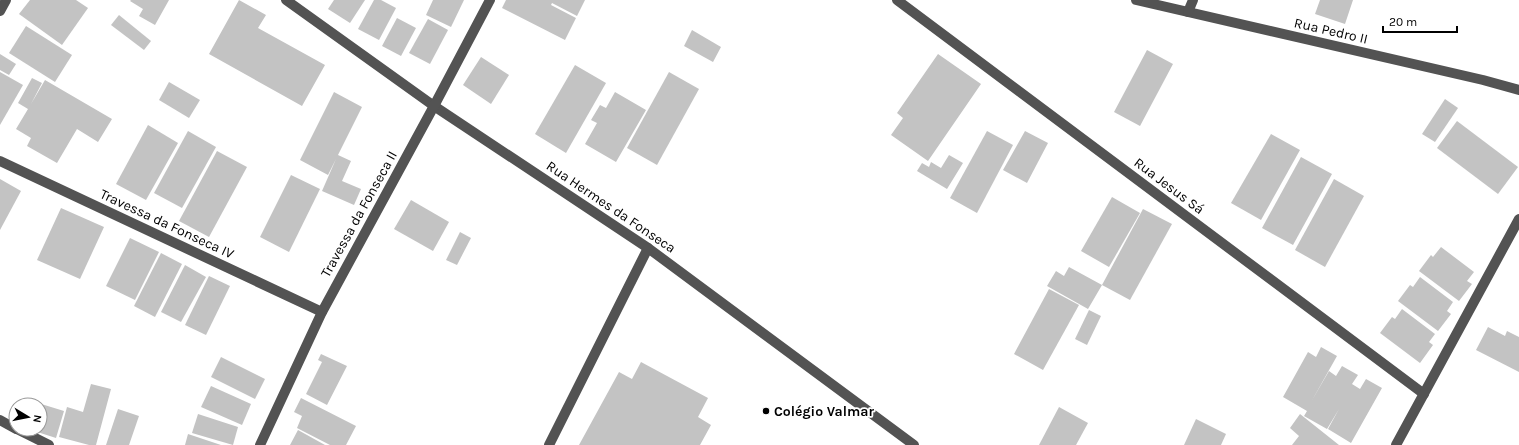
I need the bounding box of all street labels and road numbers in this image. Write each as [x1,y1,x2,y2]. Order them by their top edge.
street label: Rua Pedro II [1292,14,1370,48]
street label: Travessa da Fonseca II [317,148,401,280]
street label: Rua Jesus Sá [1130,154,1208,218]
street label: Rua Hermes da Fonseca [543,157,679,257]
street label: Travessa da Fonseca IV [97,186,237,263]

